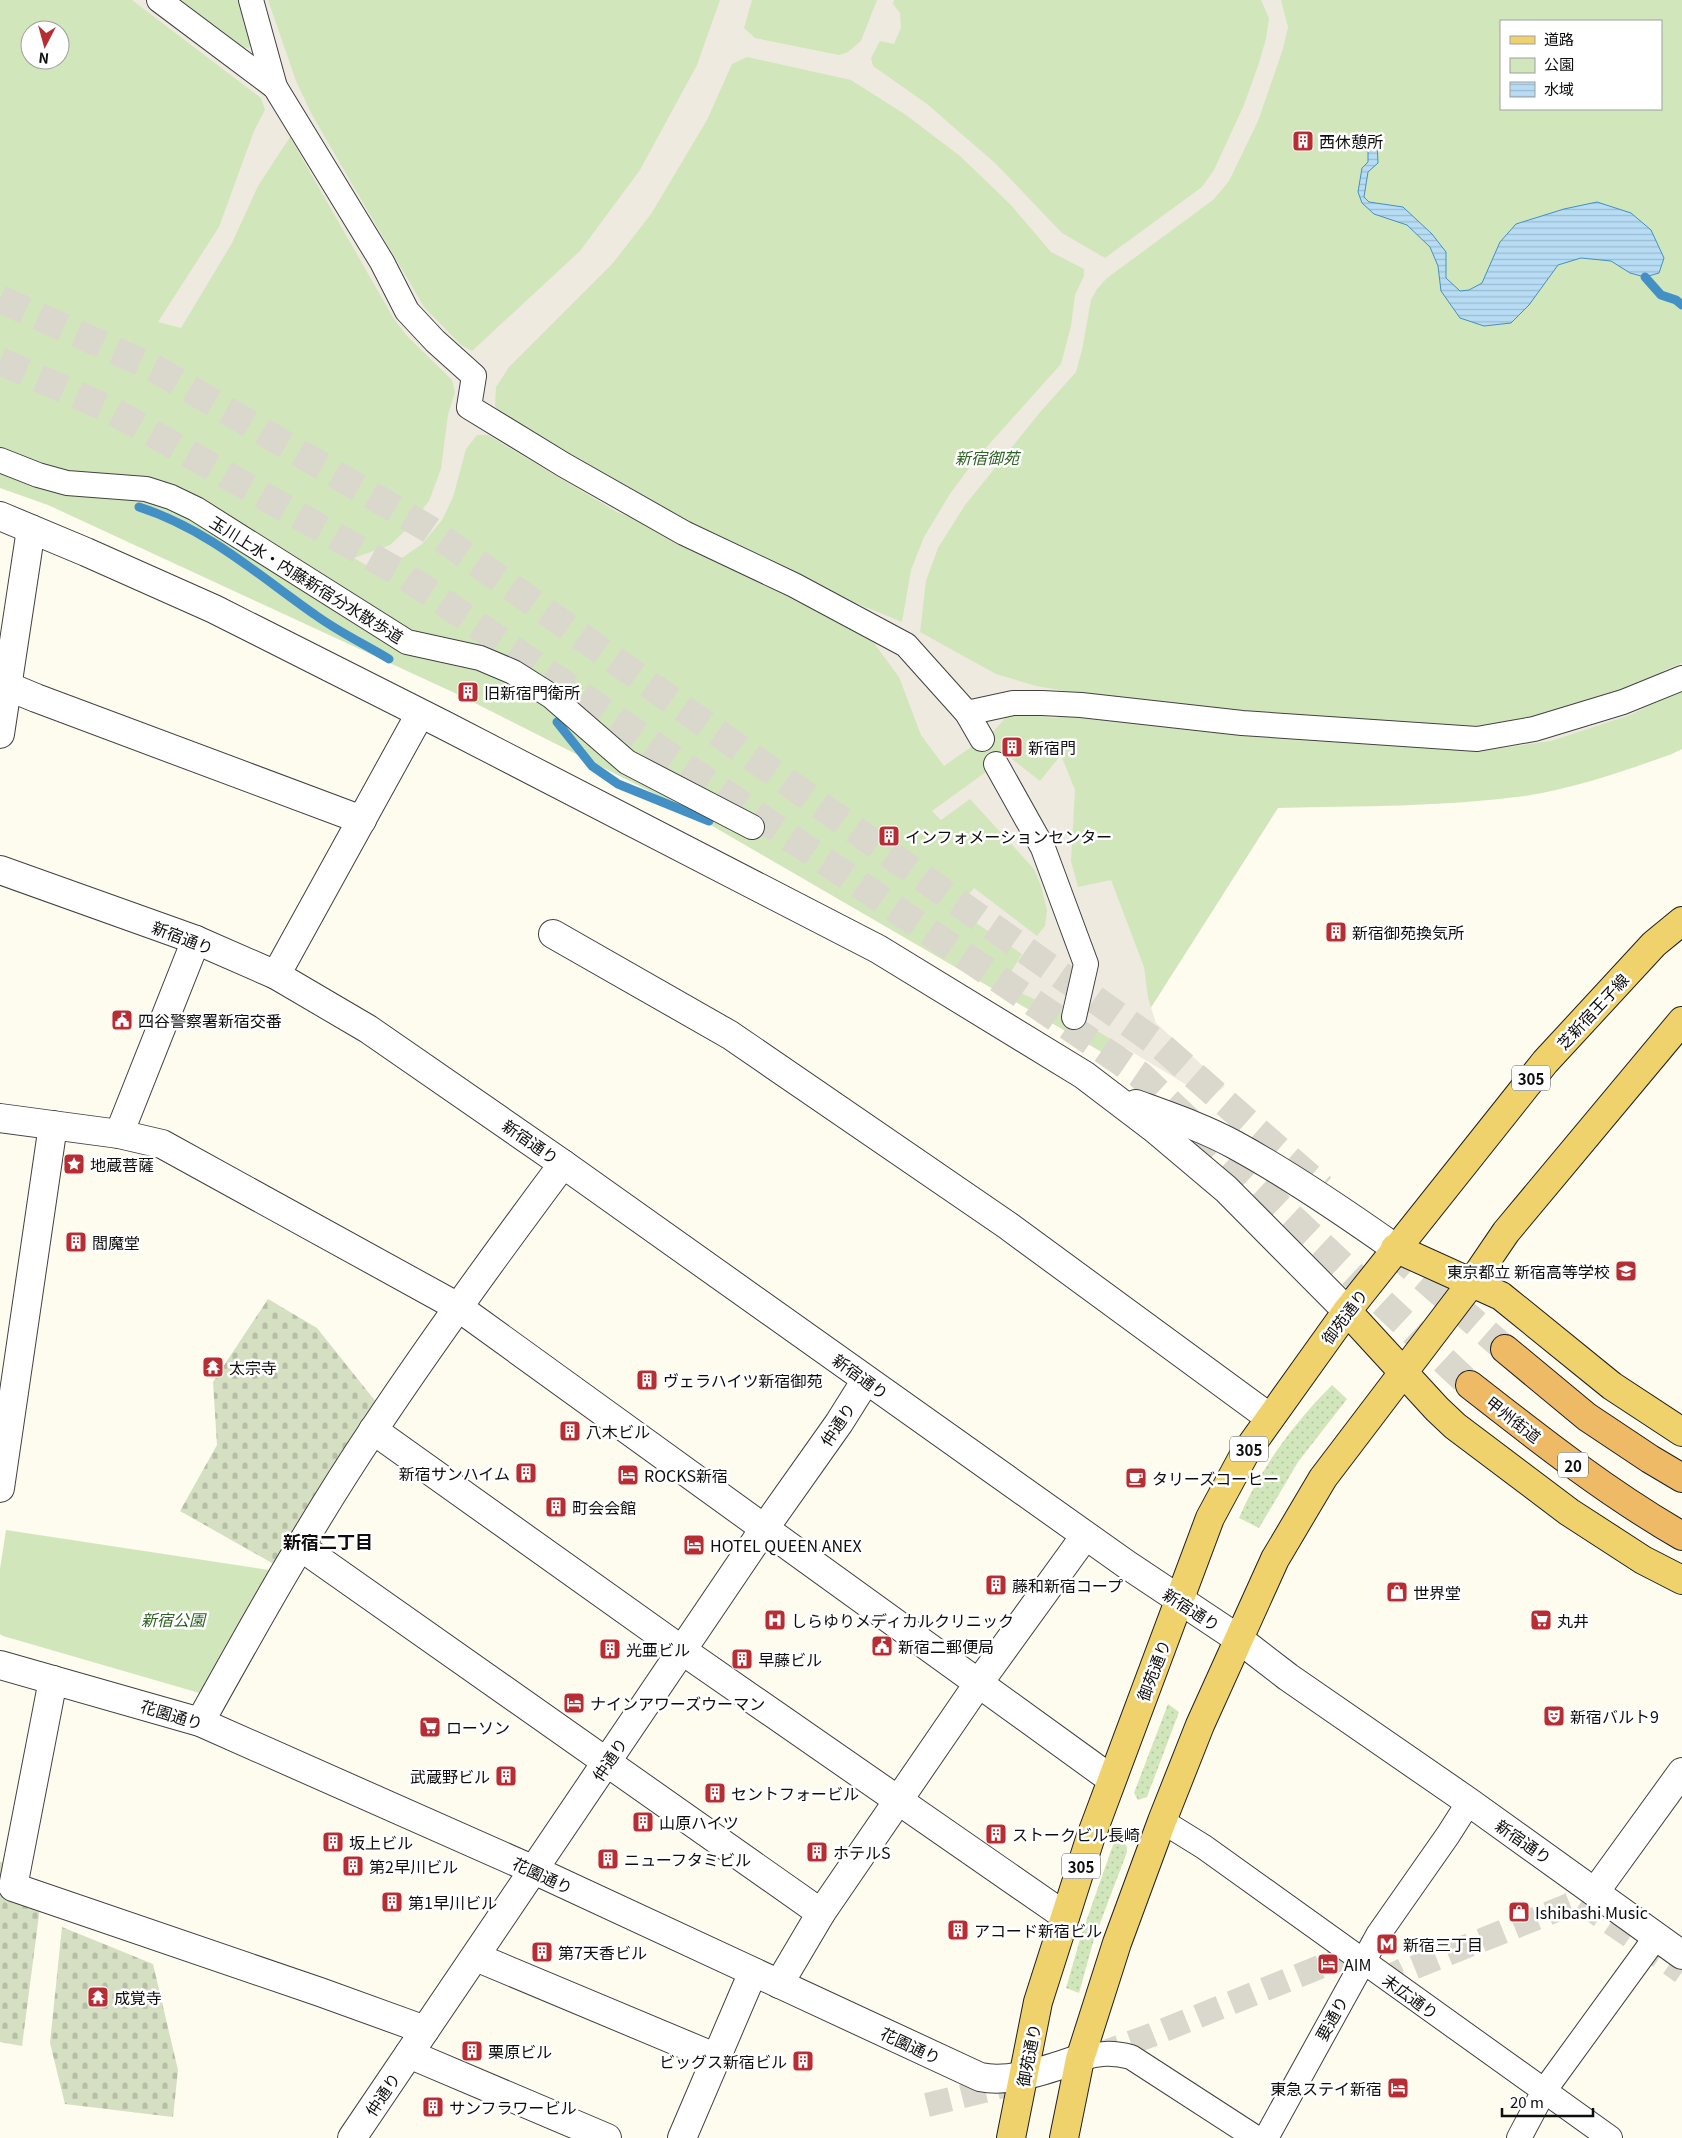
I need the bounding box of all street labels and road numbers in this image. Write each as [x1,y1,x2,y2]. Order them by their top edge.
street label: 玉川上水・内藤新宿分水散歩道 [206,509,408,649]
street label: 新宿通り [149,914,217,960]
street label: 芝新宿王子線 [1550,968,1634,1054]
road number: 305 [1512,1066,1550,1090]
street label: 新宿通り [498,1113,564,1169]
street label: 御苑通り [1315,1283,1373,1349]
street label: 新宿通り [828,1347,894,1405]
street label: 甲州街道 [1481,1390,1547,1448]
street label: 仲通り [814,1397,860,1451]
road number: 305 [1230,1436,1268,1462]
road number: 20 [1558,1452,1588,1478]
street label: 新宿通り [1159,1582,1225,1636]
street label: 御苑通り [1130,1636,1176,1704]
street label: 花園通り [138,1693,206,1735]
street label: 仲通り [586,1732,632,1786]
street label: 新宿通り [1491,1813,1557,1869]
street label: 花園通り [509,1851,577,1899]
road number: 305 [1062,1854,1100,1878]
street label: 末広通り [1378,1967,1444,2025]
street label: 要通り [1309,1991,1353,2045]
street label: 花園通り [877,2021,945,2069]
street label: 御苑通り [1010,2021,1046,2089]
street label: 仲通り [359,2067,405,2121]

